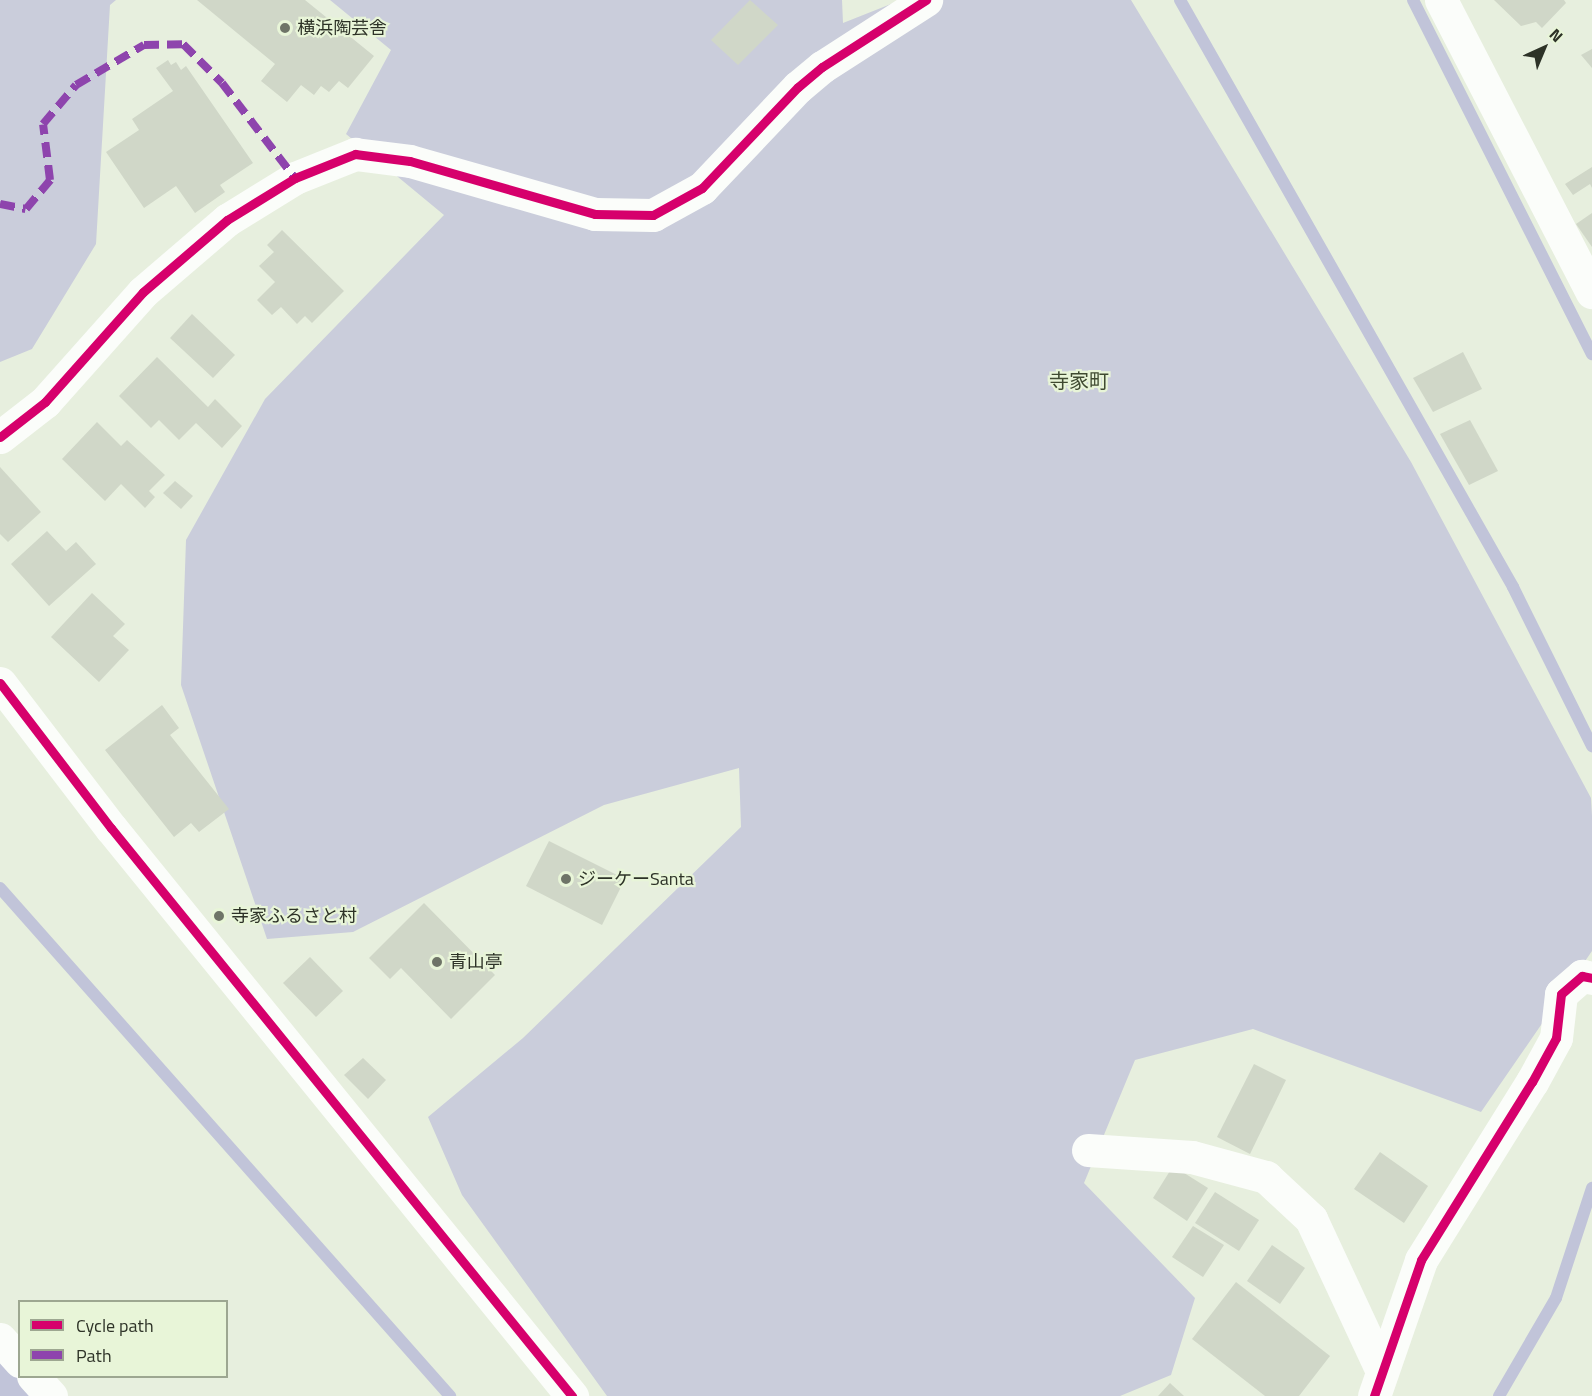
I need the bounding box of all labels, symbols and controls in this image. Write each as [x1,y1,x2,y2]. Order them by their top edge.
place label: 横浜陶芸舎 [297,17,387,39]
north arrow [1514,18,1574,78]
marker: 横浜陶芸舎 [278,21,292,35]
text: N [1544,23,1569,48]
district label: 寺家町 [1049,368,1109,392]
place label: ジーケーSanta [578,868,694,890]
marker: ジーケーSanta [559,872,573,886]
place label: 寺家ふるさと村 [231,905,357,927]
marker: 寺家ふるさと村 [212,909,226,923]
place label: 青山亭 [449,951,503,973]
marker: 青山亭 [430,955,444,969]
legend [18,1300,228,1378]
text: Cycle path [76,1312,154,1339]
text: Path [76,1342,112,1369]

